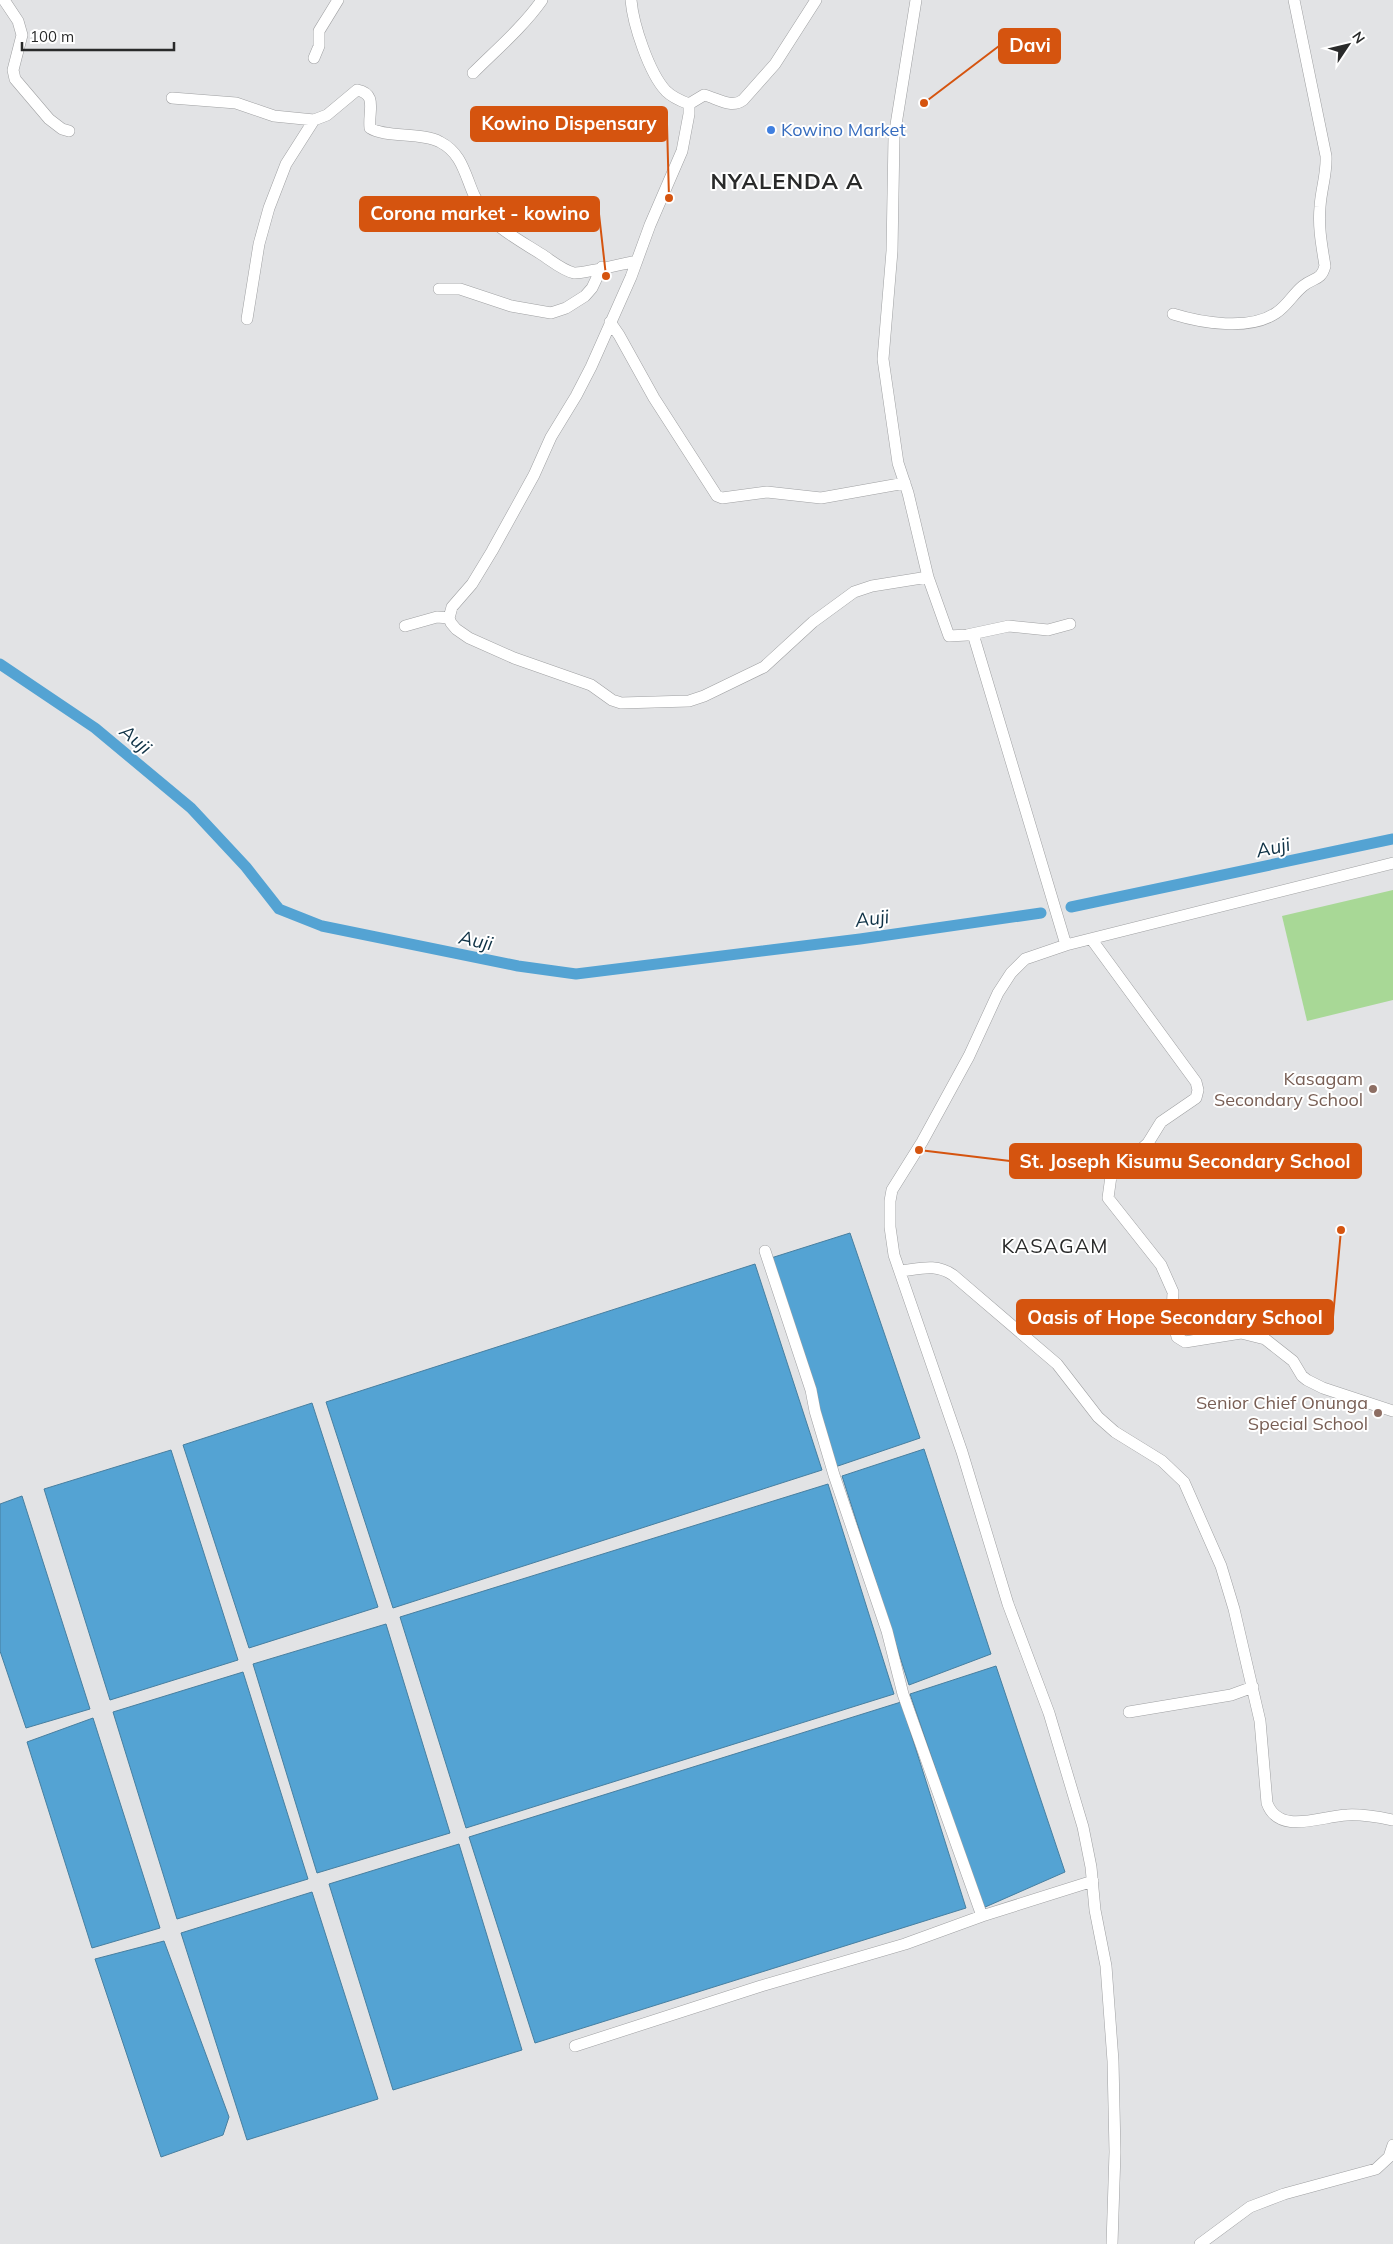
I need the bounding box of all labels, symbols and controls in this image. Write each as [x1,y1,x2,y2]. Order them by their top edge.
scale bar [22,20,175,52]
north arrow [1323,20,1373,70]
text: 100 m [30,27,74,46]
text: N [1348,28,1369,47]
callout: Davi [999,29,1060,63]
text: Davi [1009,33,1051,57]
callout: Kowino Dispensary [471,107,667,141]
text: Kowino Dispensary [481,111,657,135]
place label: Kowino Market [781,118,906,141]
marker: Kowino Market [765,124,777,136]
district label: NYALENDA A [710,167,864,195]
callout: Corona market - kowino [360,197,599,231]
text: Corona market - kowino [370,201,590,225]
water label: Auji [115,718,157,759]
water label: Auji [1253,832,1293,862]
water label: Auji [853,904,891,932]
water label: Auji [456,925,496,955]
place label: Kasagam Secondary School [1214,1067,1363,1111]
marker: Kasagam Secondary School [1367,1083,1379,1095]
callout: St. Joseph Kisumu Secondary School [1010,1144,1361,1178]
text: St. Joseph Kisumu Secondary School [1020,1149,1350,1173]
district label: KASAGAM [1001,1233,1109,1258]
callout: Oasis of Hope Secondary School [1017,1300,1333,1334]
text: Oasis of Hope Secondary School [1027,1305,1323,1329]
place label: Senior Chief Onunga Special School [1196,1391,1368,1435]
marker: Senior Chief Onunga Special School [1372,1407,1384,1419]

